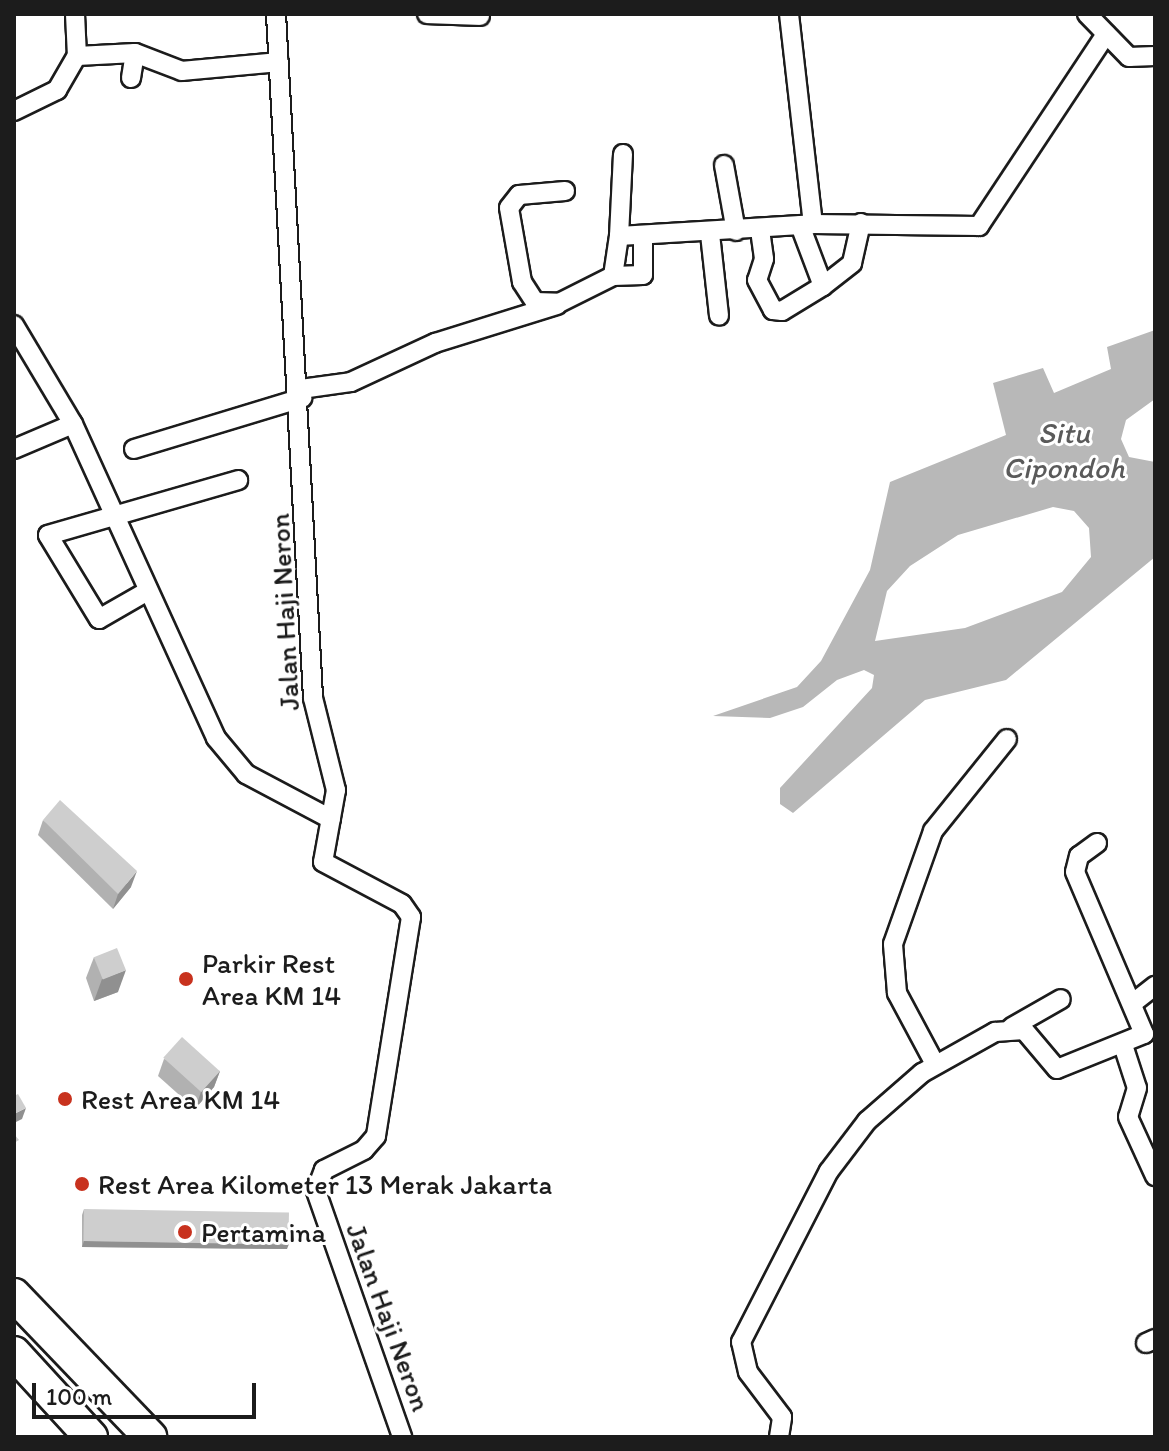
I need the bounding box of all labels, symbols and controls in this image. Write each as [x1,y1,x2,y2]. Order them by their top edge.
water label: Situ Cipondoh [1003,415,1125,486]
street label: Jalan Haji Neron [262,513,306,711]
place label: Parkir Rest Area KM 14 [202,946,341,1012]
marker: Parkir Rest Area KM 14 [177,970,195,988]
place label: Rest Area KM 14 [81,1082,279,1116]
marker: Rest Area KM 14 [56,1090,74,1108]
place label: Rest Area Kilometer 13 Merak Jakarta [98,1167,551,1201]
marker: Rest Area Kilometer 13 Merak Jakarta [73,1175,91,1193]
place label: Pertamina [201,1215,326,1249]
street label: Jalan Haji Neron [339,1218,439,1416]
marker: Pertamina [176,1223,194,1241]
scale bar [36,1367,260,1417]
text: 100 m [46,1382,112,1411]

